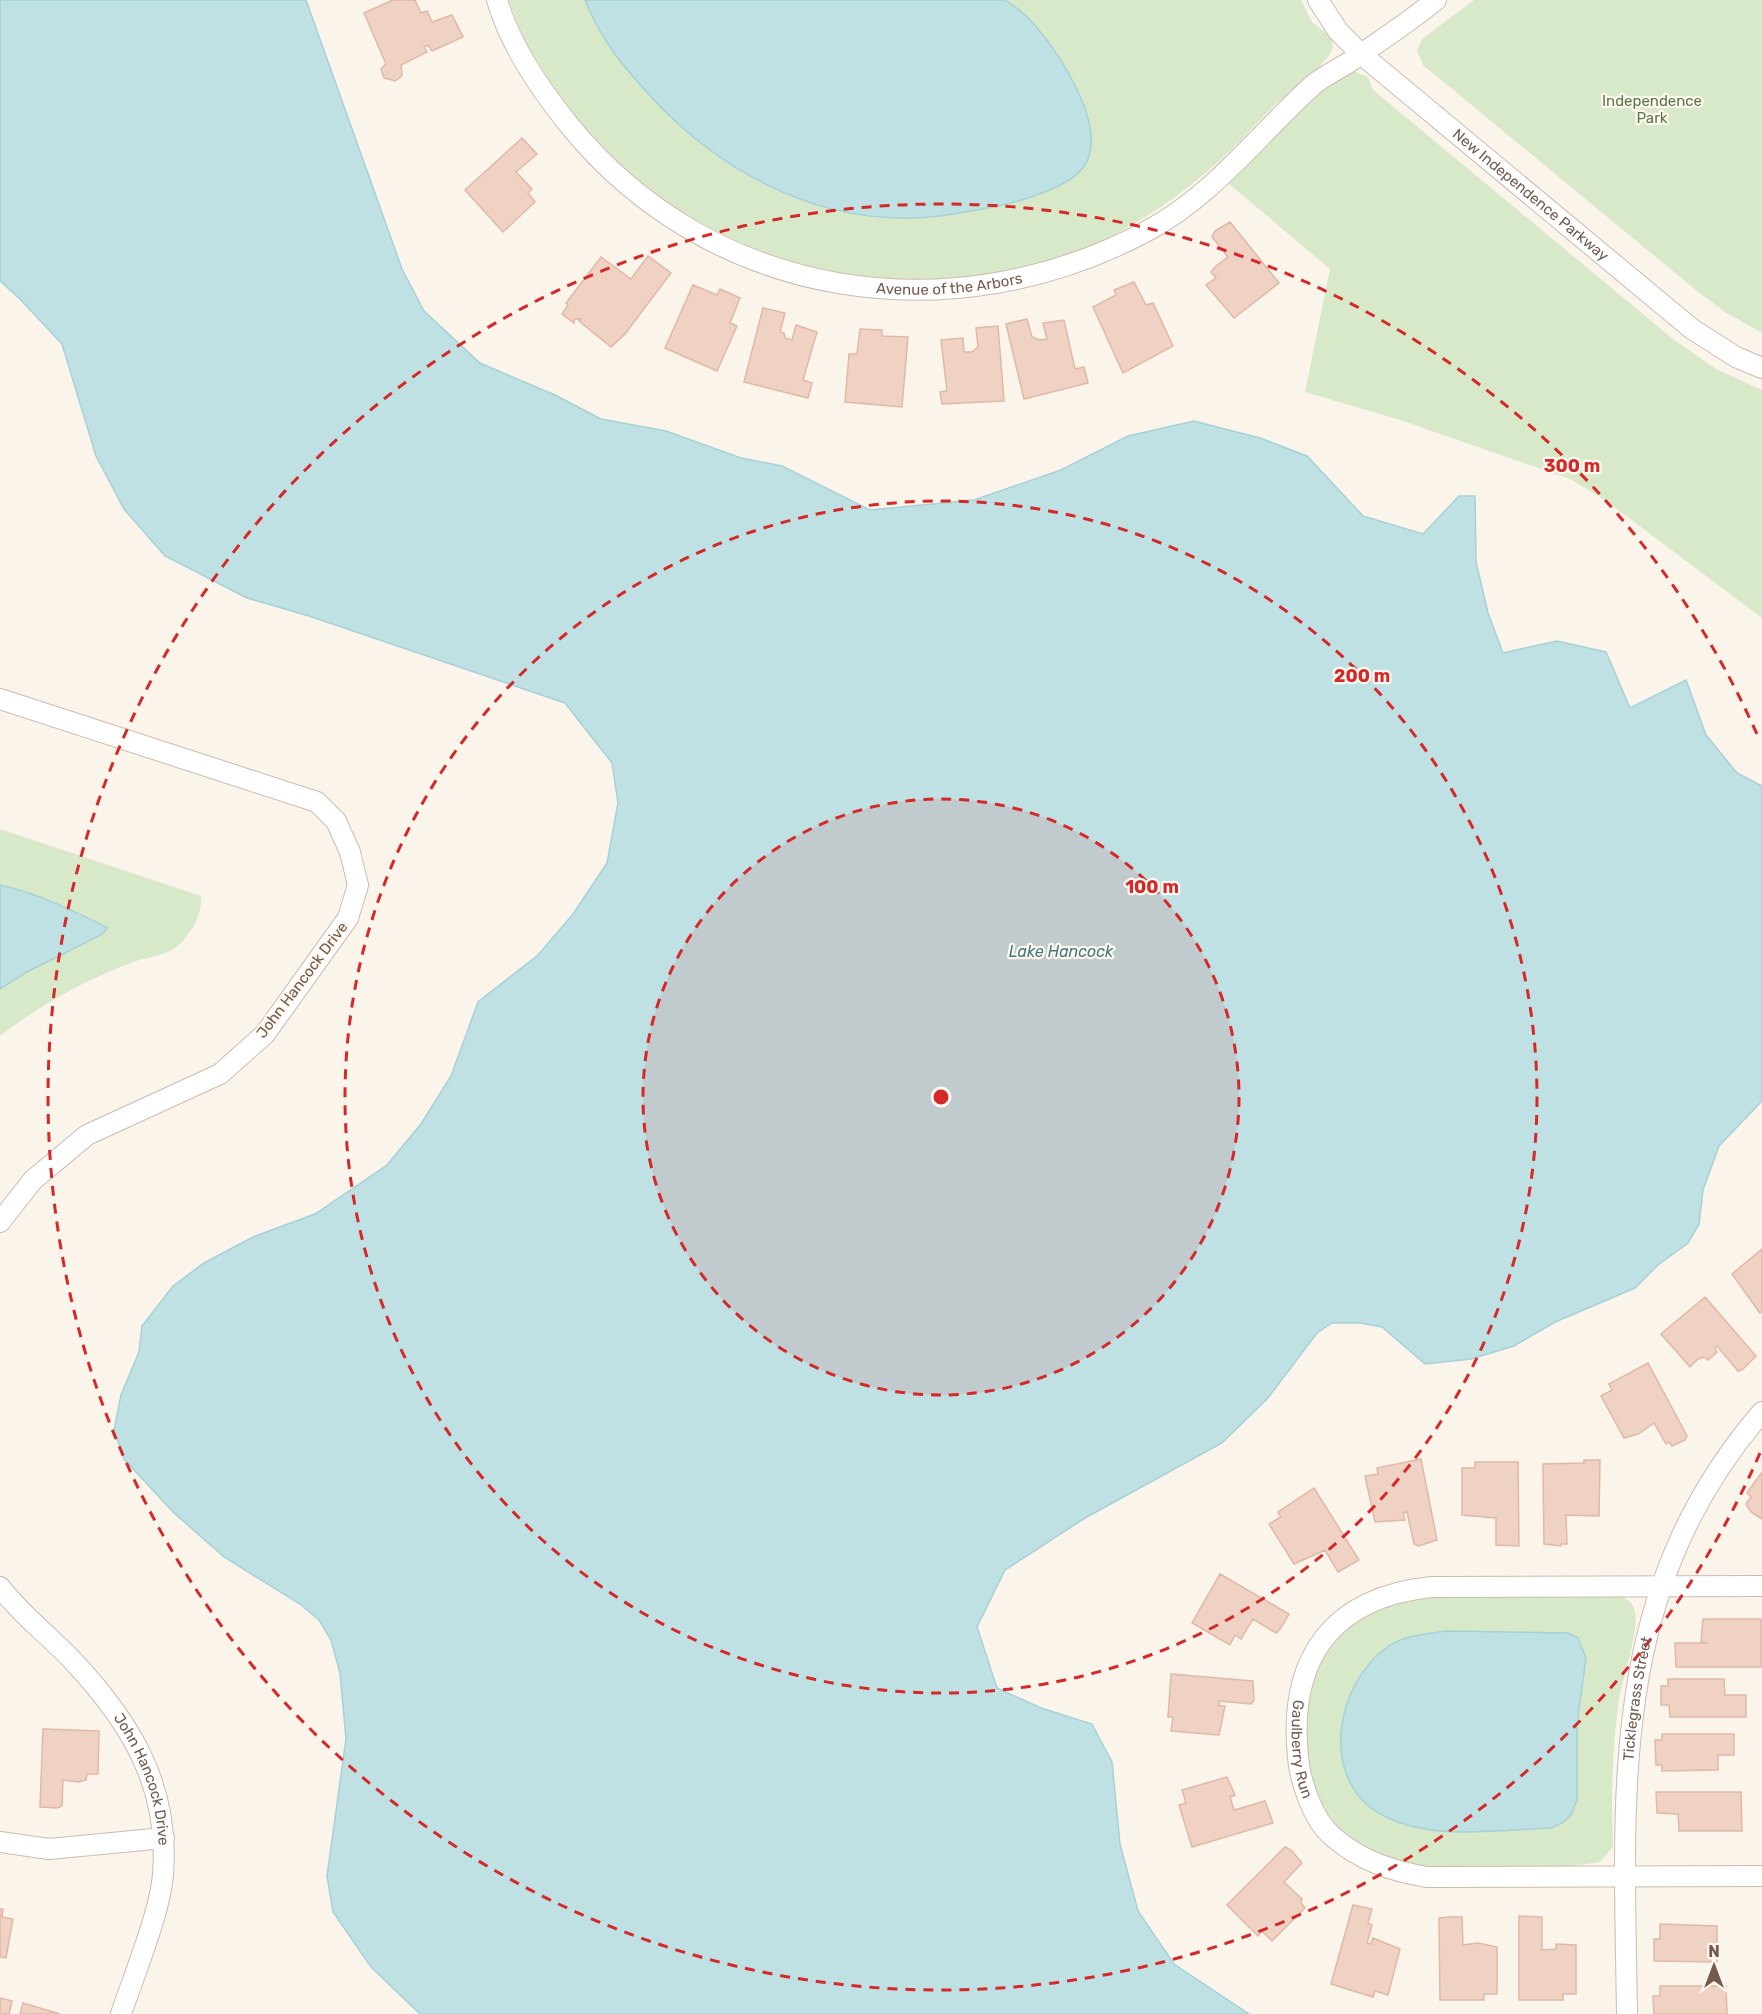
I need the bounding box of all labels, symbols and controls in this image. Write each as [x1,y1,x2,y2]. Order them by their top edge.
park label: Independence Park [1602,92,1702,127]
street label: New Independence Parkway [1449,125,1612,265]
street label: Avenue of the Arbors [875,269,1024,299]
text: 300 m [1544,455,1600,477]
text: 200 m [1334,665,1390,687]
text: 100 m [1125,876,1179,898]
street label: John Hancock Drive [252,918,352,1042]
water label: Lake Hancock [1009,942,1114,961]
centre of rings [931,1087,951,1107]
street label: Ticklegrass Street [1619,1635,1656,1762]
street label: Gaulberry Run [1288,1699,1316,1801]
street label: John Hancock Drive [110,1710,173,1846]
north arrow [1684,1936,1744,1996]
text: N [1708,1942,1720,1961]

